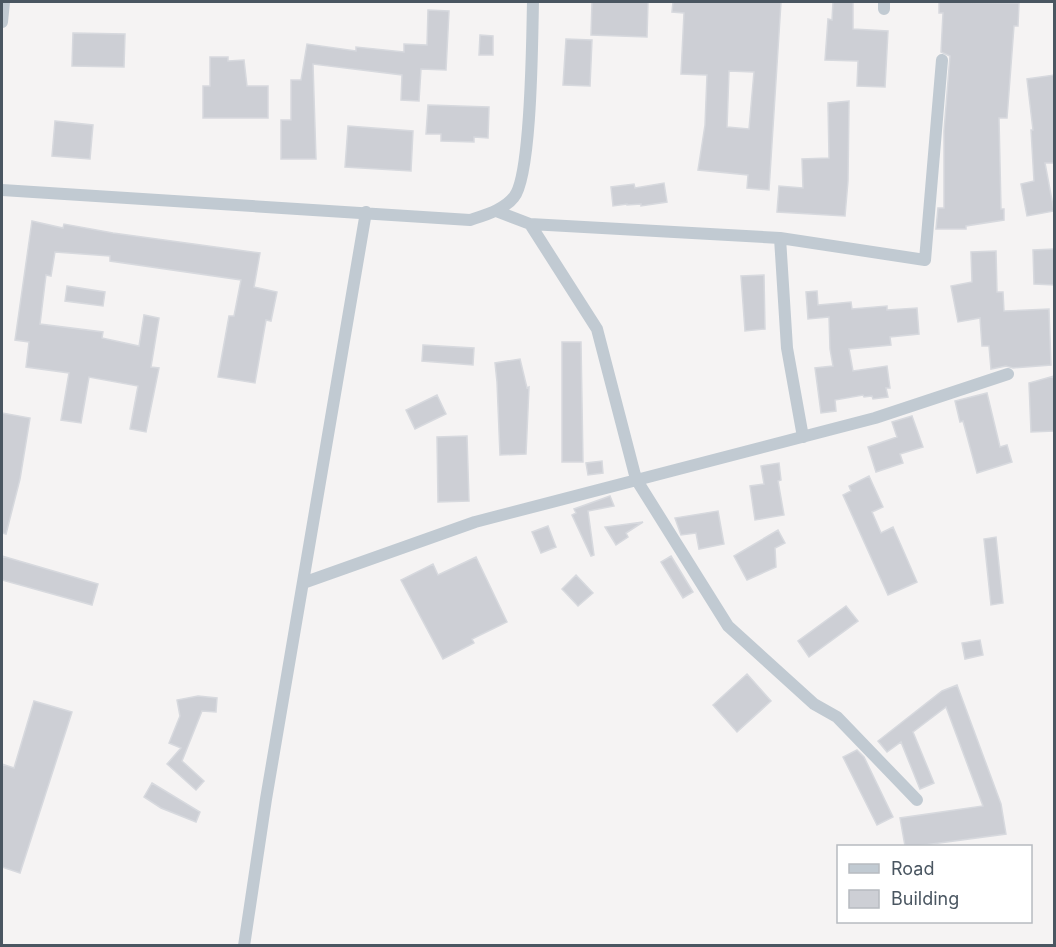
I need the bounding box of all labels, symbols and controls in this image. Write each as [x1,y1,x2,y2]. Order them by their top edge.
legend [837,845,1032,923]
text: Road [891,858,934,879]
text: Building [891,888,959,909]

